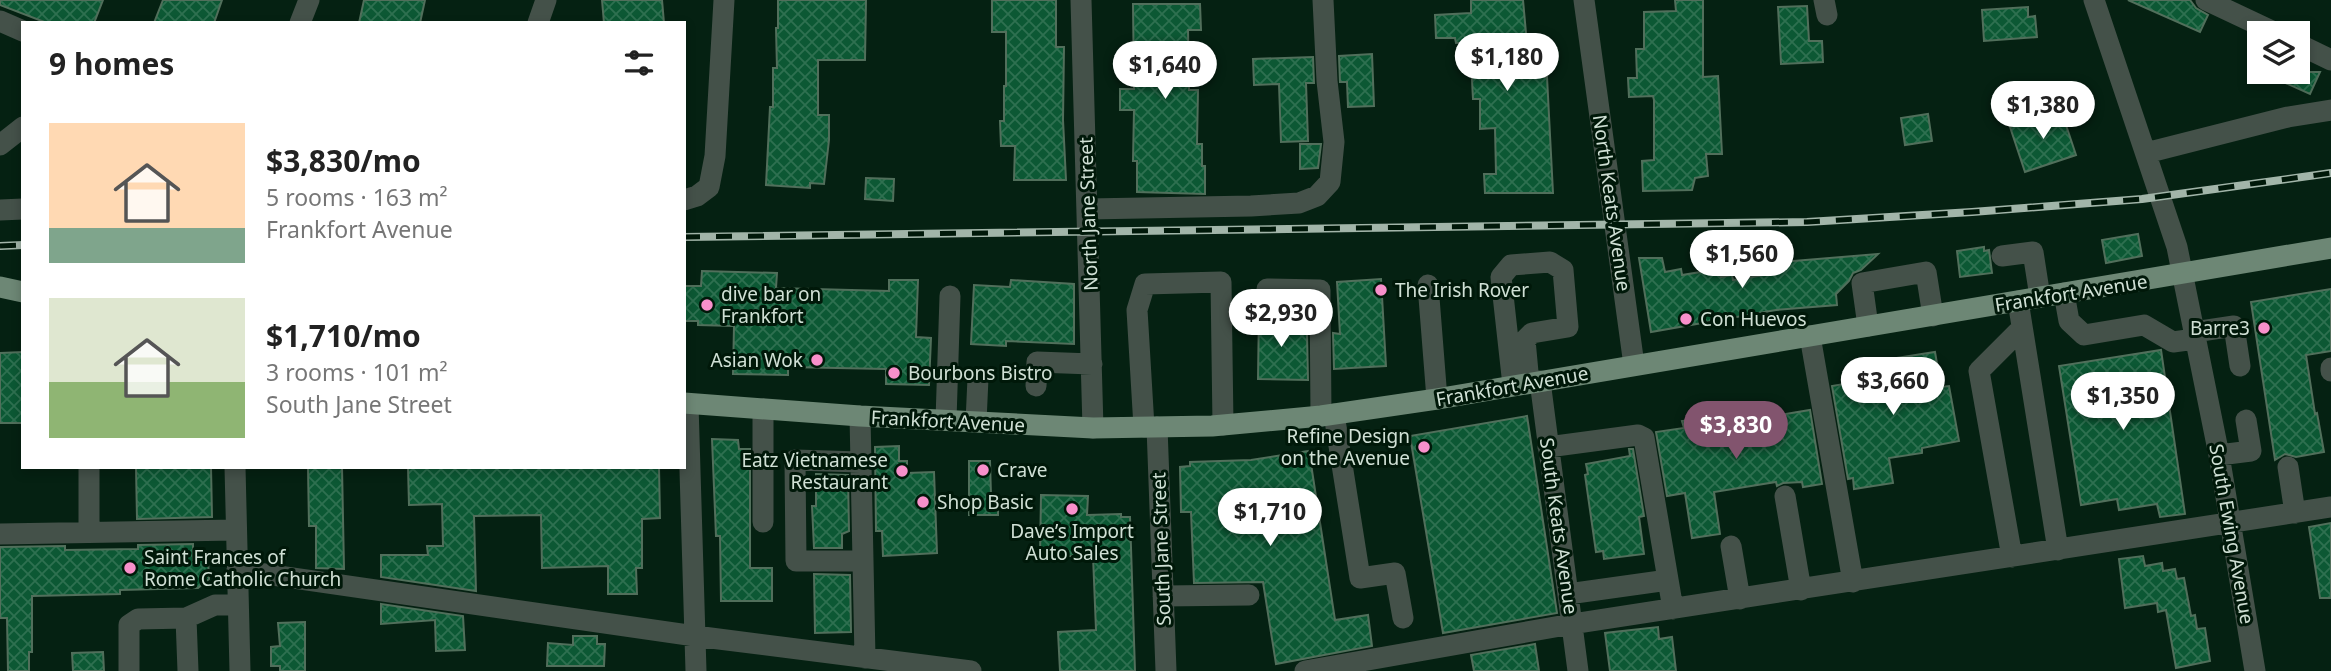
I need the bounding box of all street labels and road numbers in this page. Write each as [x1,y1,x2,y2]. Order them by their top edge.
street label: North Keats Avenue [1587,113,1637,293]
street label: North Jane Street [1072,137,1104,291]
street label: Frankfort Avenue [1993,268,2149,318]
street label: Frankfort Avenue [1434,360,1590,412]
street label: Frankfort Avenue [870,404,1026,438]
street label: South Keats Avenue [1534,436,1584,616]
street label: South Ewing Avenue [2203,442,2261,626]
street label: South Jane Street [1145,472,1177,626]

